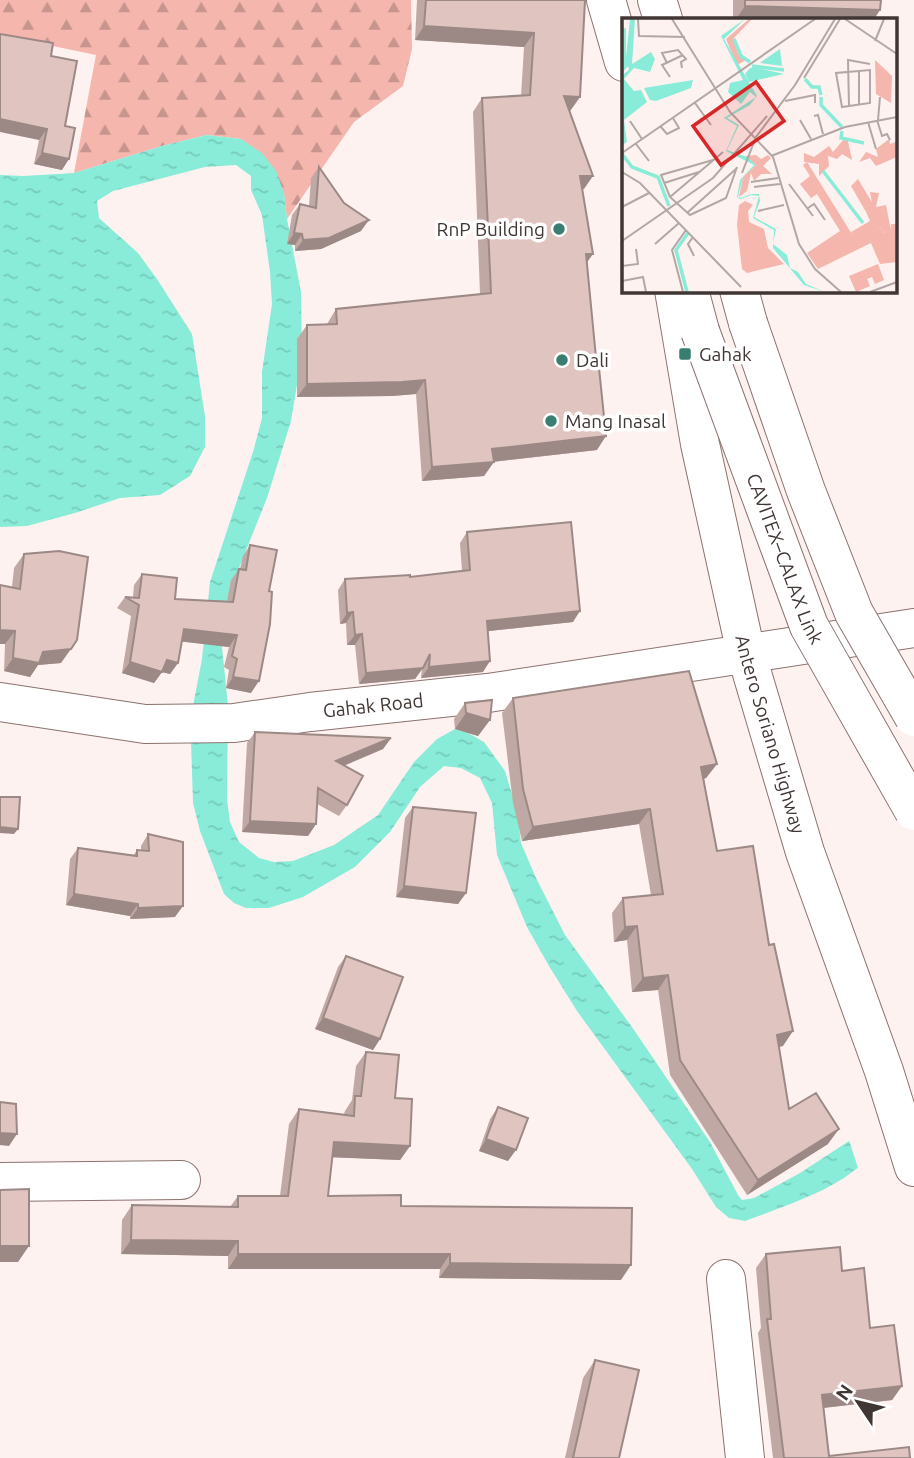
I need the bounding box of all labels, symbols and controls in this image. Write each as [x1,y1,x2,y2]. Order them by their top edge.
inset map [622,18,897,292]
place label: RnP Building [437,218,545,240]
marker: RnP Building [551,221,567,237]
place label: Gahak [699,343,752,365]
marker: Gahak [677,346,693,362]
place label: Dali [576,349,609,371]
marker: Dali [554,352,570,368]
place label: Mang Inasal [565,410,666,432]
marker: Mang Inasal [543,413,559,429]
street label: CAVITEX–CALAX Link [743,470,828,648]
street label: Antero Soriano Highway [731,633,810,836]
street label: Gahak Road [322,689,424,722]
north arrow [823,1367,893,1437]
text: N [831,1380,857,1404]

